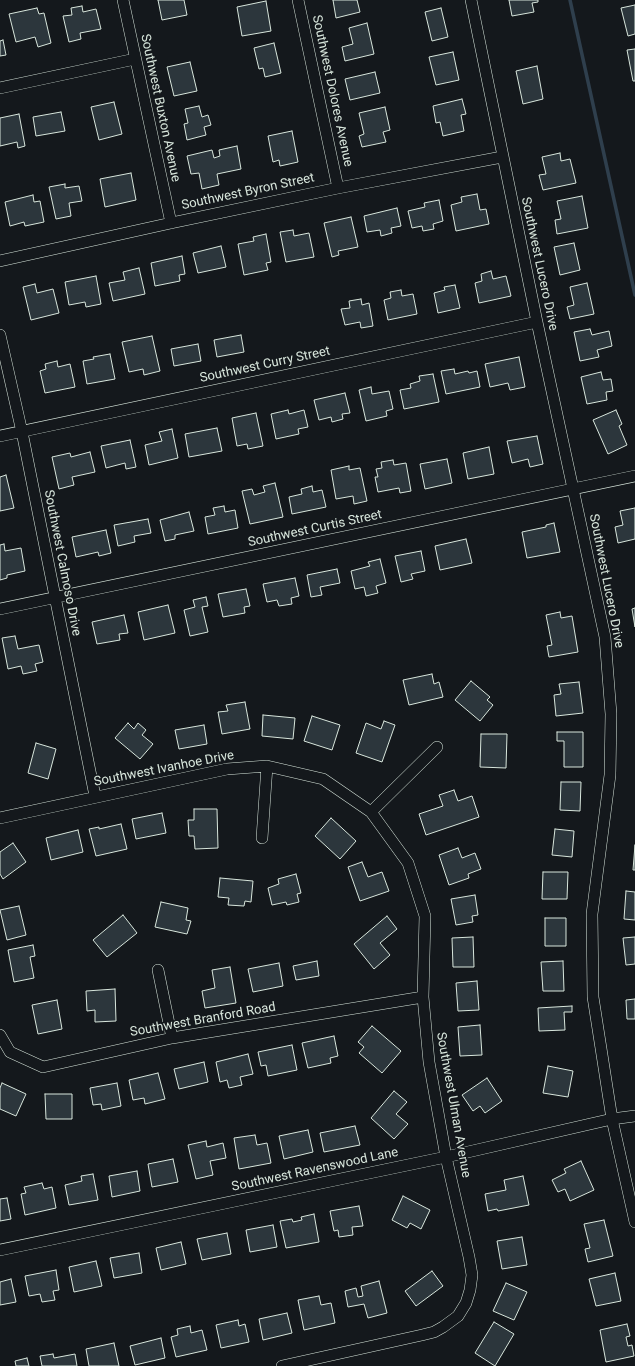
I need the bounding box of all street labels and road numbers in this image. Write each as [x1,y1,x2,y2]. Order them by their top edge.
street label: Southwest Dolores Avenue [308,14,356,168]
street label: Southwest Buxton Avenue [137,33,183,183]
street label: Southwest Byron Street [180,170,316,214]
street label: Southwest Lucero Drive [517,196,561,332]
street label: Southwest Curry Street [198,344,332,386]
street label: Southwest Calmoso Drive [40,489,84,637]
street label: Southwest Curtis Street [247,507,383,551]
street label: Southwest Lucero Drive [585,513,627,649]
street label: Southwest Ivanhoe Drive [93,748,235,790]
street label: Southwest Branford Road [129,999,277,1041]
street label: Southwest Ulman Avenue [433,1031,473,1179]
street label: Southwest Ravenswood Lane [230,1145,400,1195]

